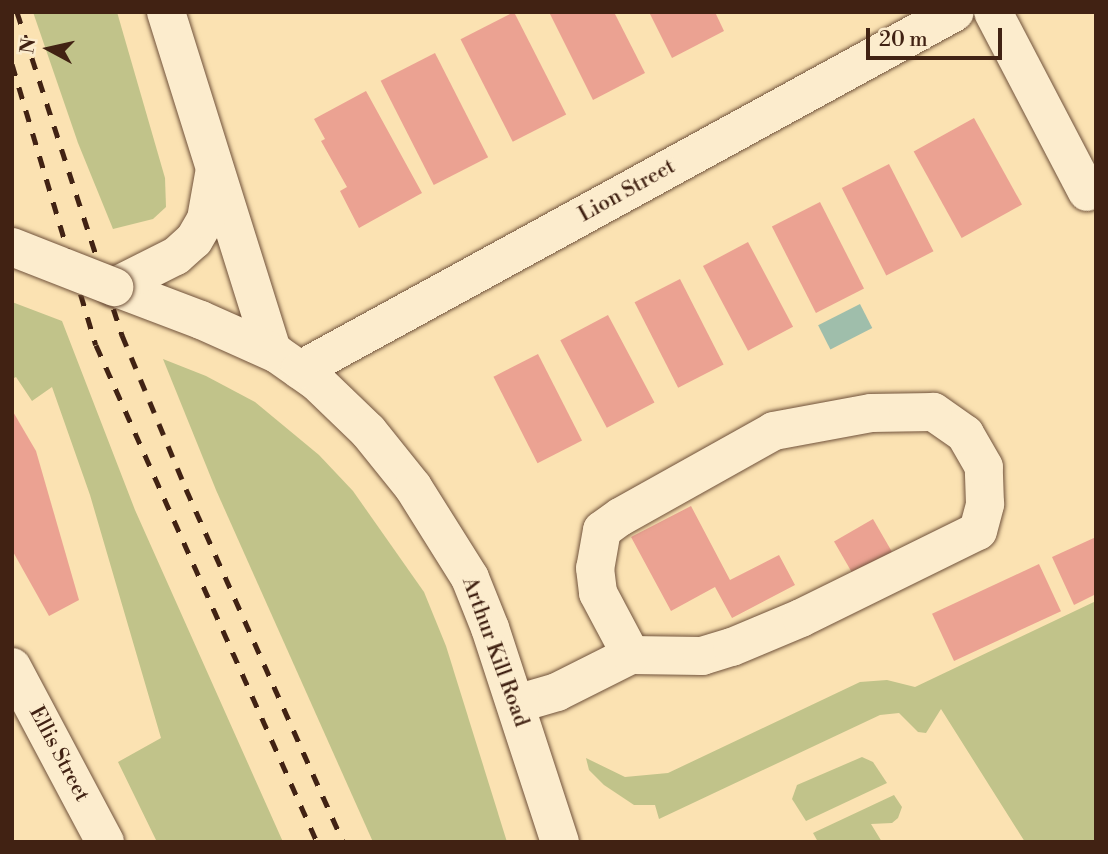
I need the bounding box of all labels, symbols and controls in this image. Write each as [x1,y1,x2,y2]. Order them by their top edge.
north arrow [14,14,84,84]
scale bar [870,14,1006,58]
text: 20 m [879,27,928,53]
text: N [15,37,41,55]
street label: Lion Street [574,154,680,228]
street label: Arthur Kill Road [456,574,534,730]
street label: Ellis Street [23,702,95,806]

